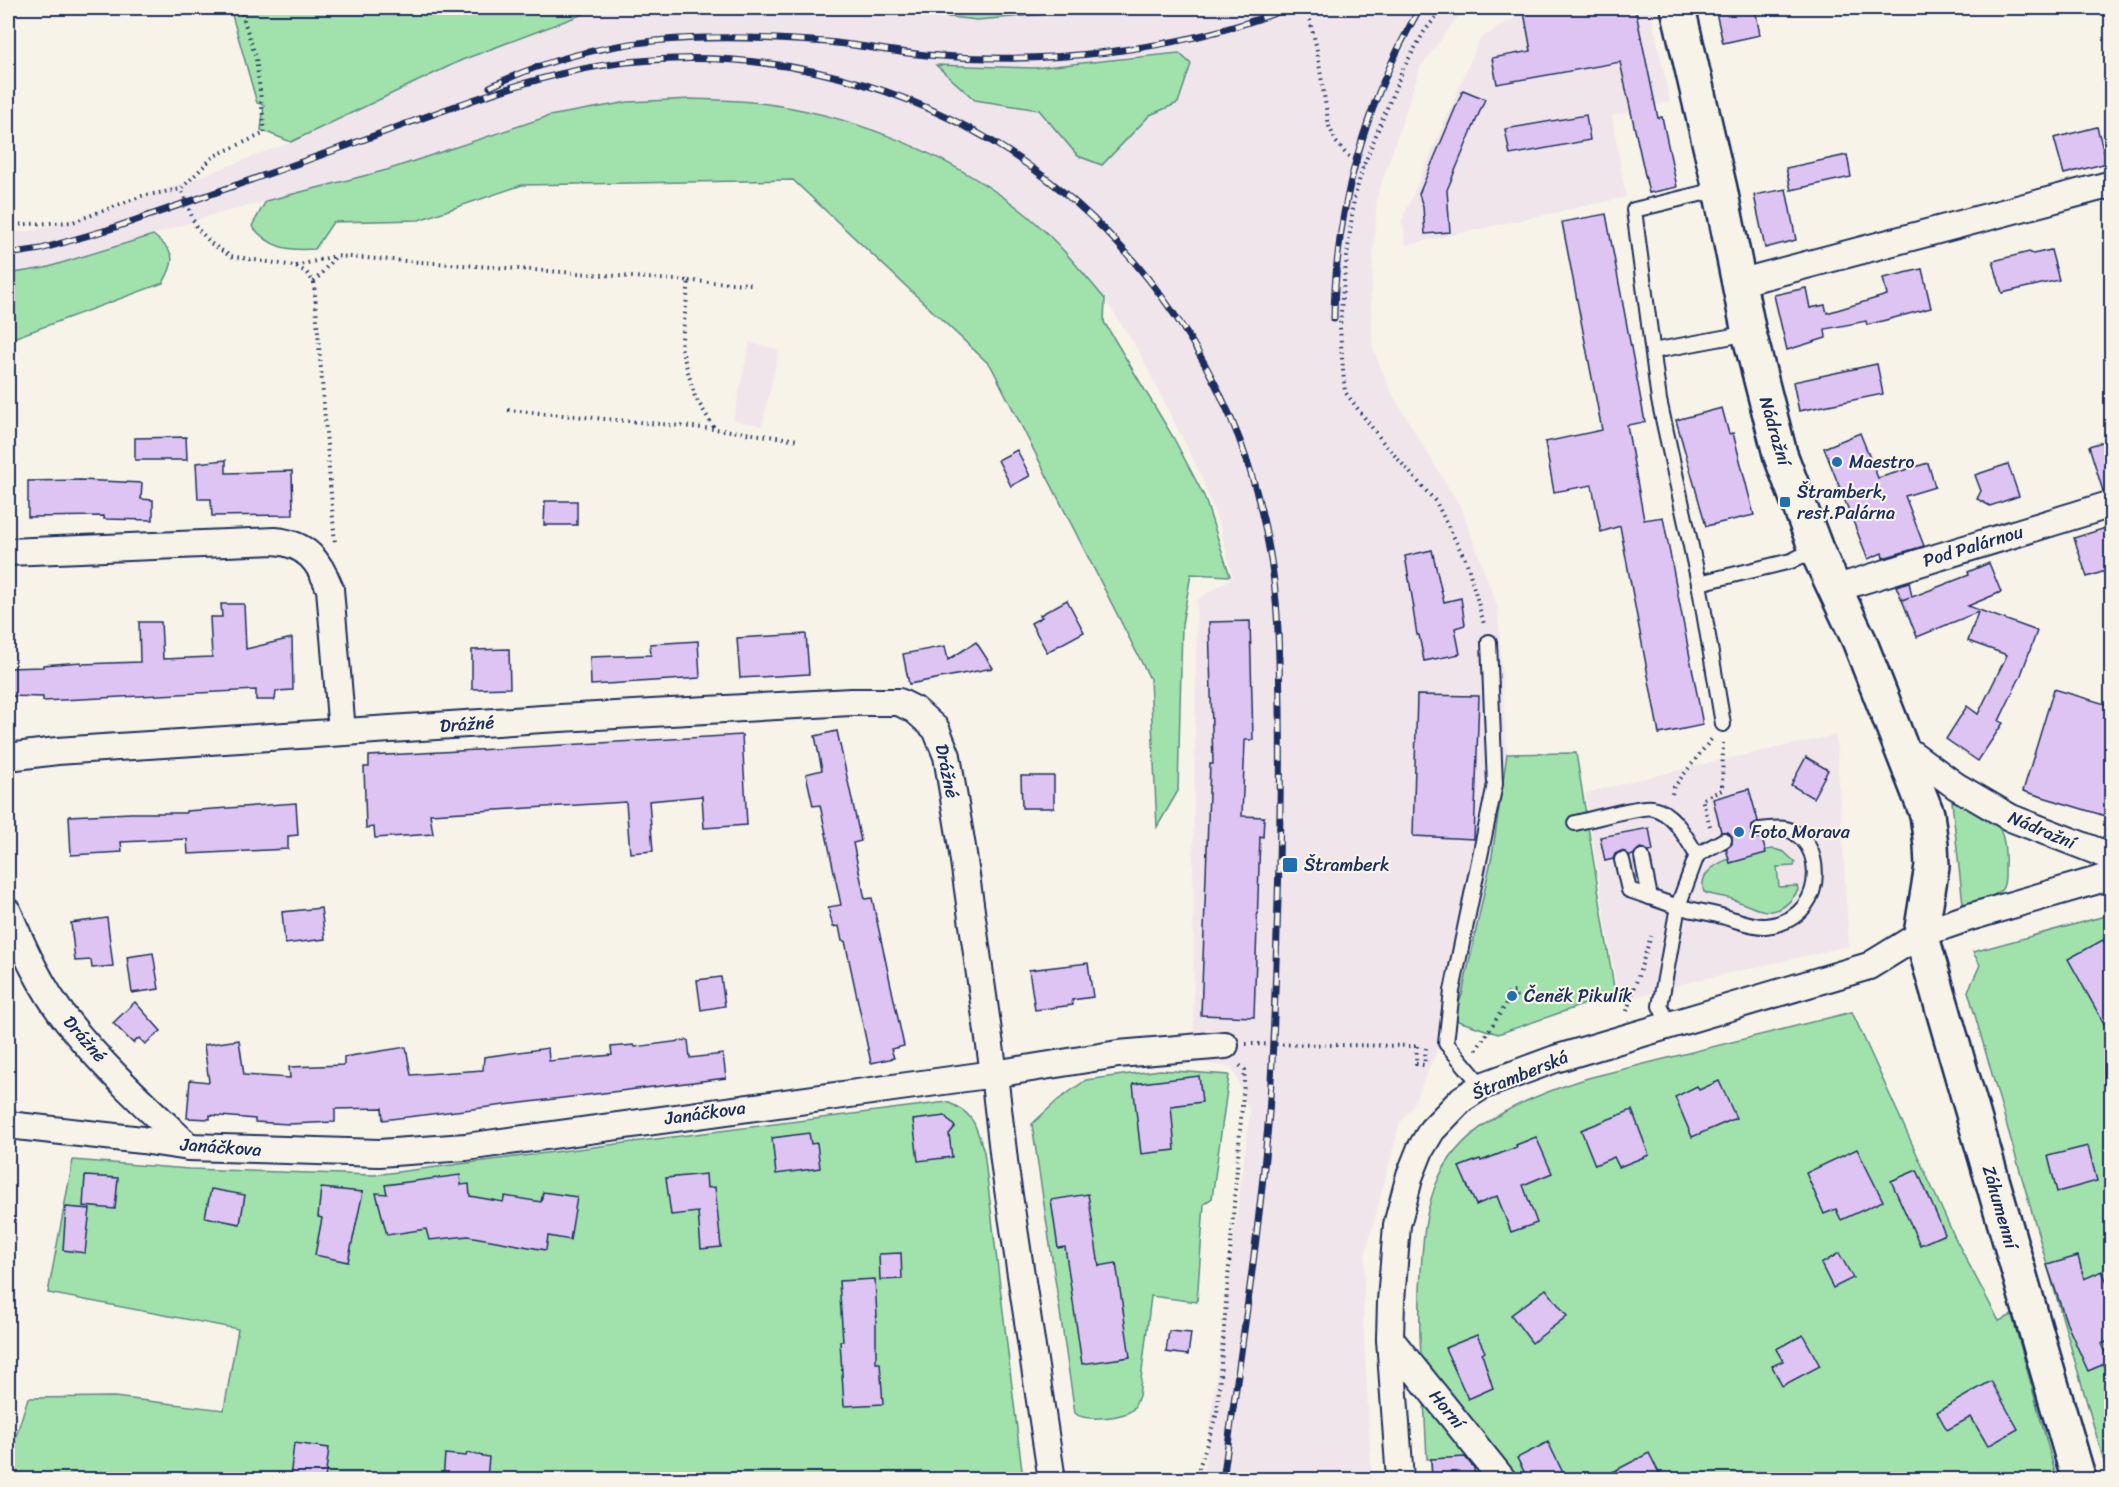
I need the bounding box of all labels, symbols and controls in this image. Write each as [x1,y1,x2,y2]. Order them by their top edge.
street label: Nádražní [1750,393,1801,471]
place label: Maestro [1849,446,1915,478]
marker: Maestro [1830,455,1844,469]
place label: Štramberk, rest.Palárna [1797,476,1895,529]
marker: Štramberk, rest.Palárna [1778,495,1792,509]
street label: Pod Palárnou [1919,515,2028,576]
street label: Drážné [439,706,495,742]
street label: Drážné [926,741,968,801]
street label: Nádražní [2003,801,2083,859]
place label: Foto Morava [1751,816,1851,848]
marker: Foto Morava [1732,825,1746,839]
place label: Štramberk [1304,849,1389,881]
marker: Štramberk [1281,856,1299,874]
place label: Čeněk Pikulík [1524,980,1633,1012]
marker: Čeněk Pikulík [1505,989,1519,1003]
street label: Drážné [55,1008,115,1070]
street label: Štramberská [1467,1041,1573,1109]
street label: Janáčkova [662,1091,747,1135]
street label: Janáčkova [178,1128,263,1166]
street label: Záhumenní [1973,1162,2028,1254]
street label: Horní [1421,1382,1475,1438]

